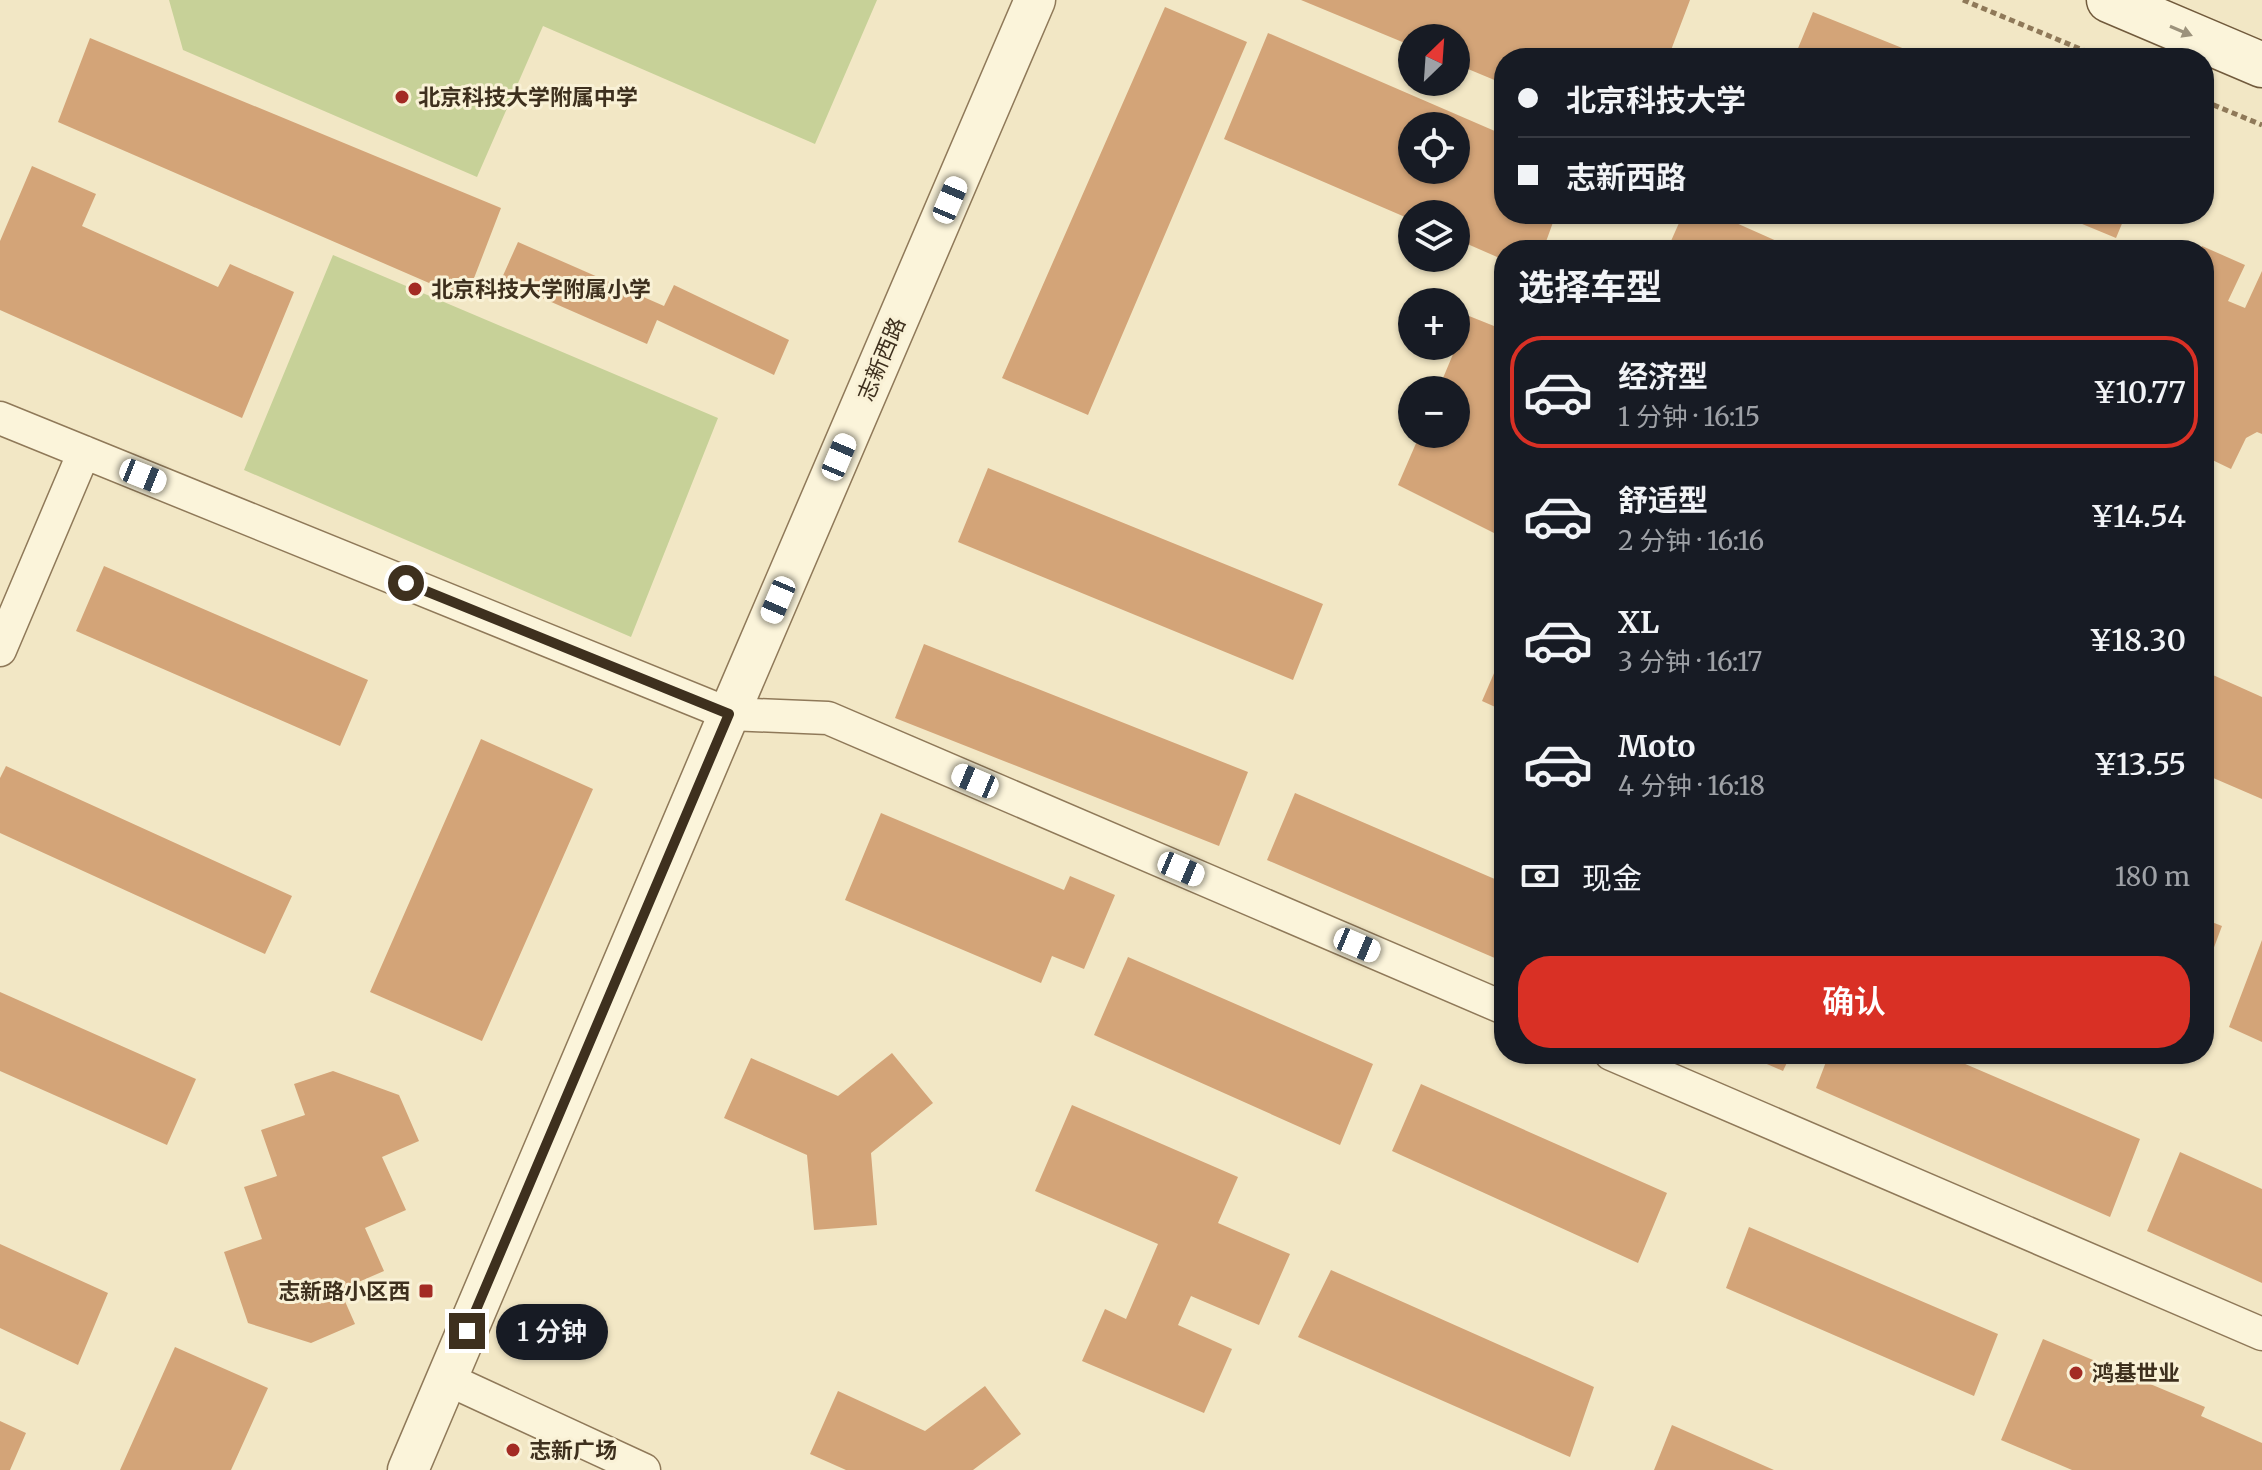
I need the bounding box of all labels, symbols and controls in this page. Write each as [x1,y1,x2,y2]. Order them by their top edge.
north arrow [1398,24,1470,96]
map controls [1398,24,1470,448]
one-way arrow [2169,24,2193,37]
text: 北京科技大学 [1566,81,1746,119]
place label: 北京科技大学附属中学 [418,83,638,111]
marker: 北京科技大学附属中学 [393,88,411,106]
button: locate [1398,112,1470,184]
text: 志新西路 [1566,158,1686,196]
car [930,173,970,227]
button: layers [1398,200,1470,272]
text: 选择车型 [1518,265,1662,310]
place label: 北京科技大学附属小学 [431,275,651,303]
marker: 北京科技大学附属小学 [406,280,424,298]
button: + [1398,288,1470,360]
street label: 志新西路 [851,313,911,405]
icon: car [1522,356,1594,428]
text: 经济型 [1618,357,1708,395]
text: ¥10.77 [2093,373,2186,411]
button: − [1398,376,1470,448]
text: 1 分钟 · 16:15 [1618,400,1760,433]
car [819,430,859,484]
car [116,456,170,496]
icon: car [1522,480,1594,552]
text: 舒适型 [1618,481,1708,519]
text: ¥14.54 [2091,497,2186,535]
text: 2 分钟 · 16:16 [1618,524,1764,557]
route start [388,565,424,601]
car [758,573,798,627]
text: XL [1618,603,1659,641]
icon: car [1522,604,1594,676]
text: ¥18.30 [2089,621,2186,659]
text: 3 分钟 · 16:17 [1618,645,1762,678]
text: Moto [1618,727,1696,765]
icon: car [1522,728,1594,800]
text: ¥13.55 [2094,745,2186,783]
car [948,761,1002,801]
text: 4 分钟 · 16:18 [1618,769,1765,802]
car [1154,849,1208,889]
icon: cash [1518,854,1562,898]
text: 现金 [1582,859,1642,897]
text: 180 m [2115,860,2190,893]
car [1330,925,1384,965]
button: 确认 [1518,956,2190,1048]
place label: 志新路小区西 [278,1277,410,1305]
marker: 志新路小区西 [417,1282,435,1300]
callout: 1 分钟 [495,1303,607,1359]
route end [449,1313,485,1349]
text: 1 分钟 [517,1315,587,1348]
place label: 鸿基世业 [2092,1359,2180,1387]
marker: 鸿基世业 [2067,1364,2085,1382]
place label: 志新广场 [529,1436,617,1464]
marker: 志新广场 [504,1441,522,1459]

